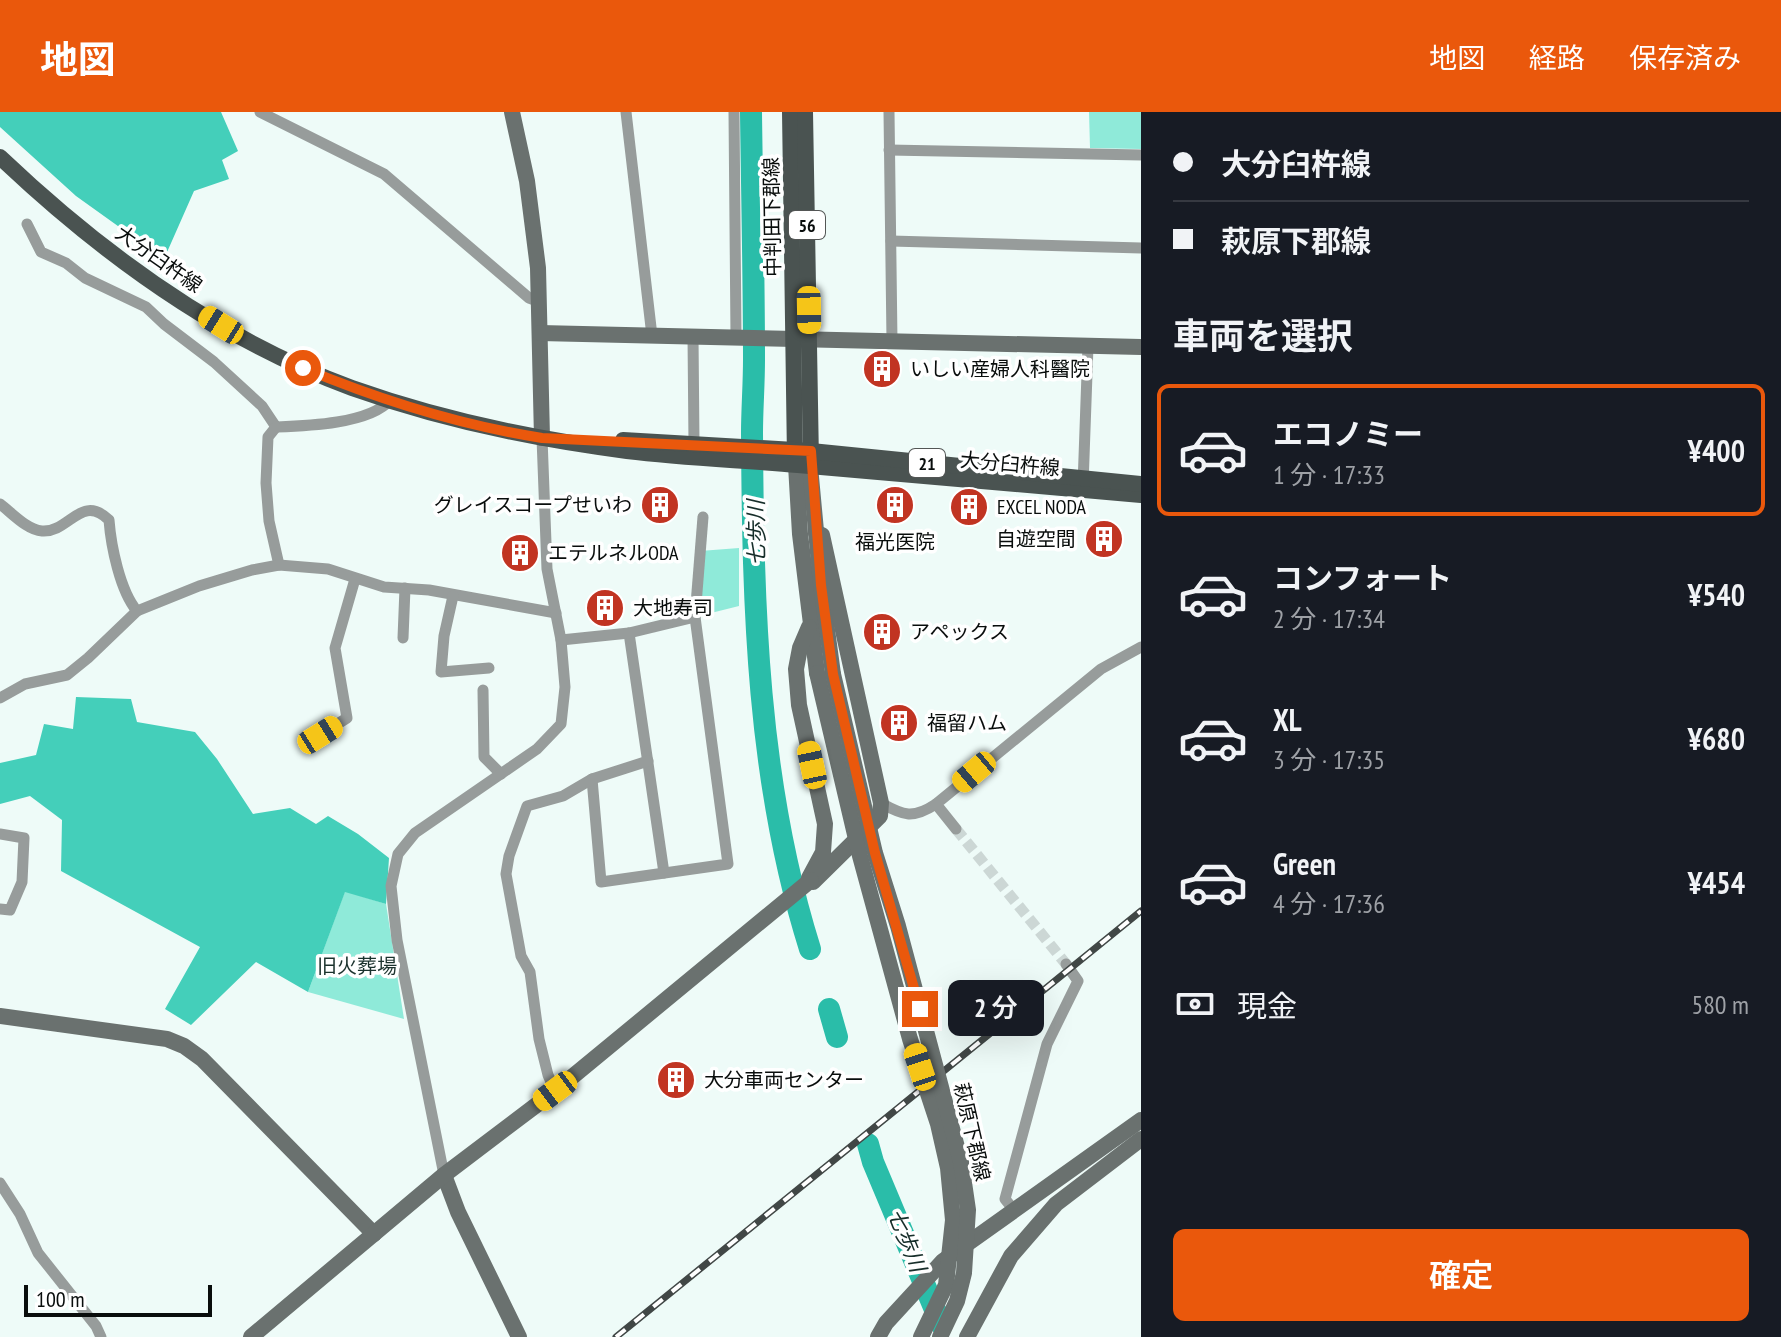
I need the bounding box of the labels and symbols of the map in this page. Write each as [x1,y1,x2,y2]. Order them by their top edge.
street label: 中判田下郡線 [758,157,786,277]
road number: 56 [789,211,825,239]
street label: 大分臼杵線 [111,220,207,298]
car [797,286,821,334]
car [194,302,248,348]
building icon: いしい産婦人科醫院 [861,348,903,390]
route start [285,350,321,386]
place label: いしい産婦人科醫院 [910,356,1090,382]
street label: 大分臼杵線 [959,447,1061,481]
road number: 21 [909,449,945,477]
building icon: グレイスコープせいわ [639,484,681,526]
building icon: 福光医院 [874,484,916,526]
building icon: EXCEL NODA [948,486,990,528]
place label: グレイスコープせいわ [434,492,632,518]
place label: EXCEL NODA [997,494,1087,520]
water label: 七歩川 [741,498,771,566]
building icon: 自遊空間 [1083,518,1125,560]
place label: 自遊空間 [996,526,1076,552]
place label: 福光医院 [855,529,935,555]
building icon: エテルネルODA [499,532,541,574]
place label: エテルネルODA [548,540,679,566]
building icon: 大地寿司 [584,587,626,629]
place label: 大地寿司 [633,595,713,621]
building icon: アペックス [861,611,903,653]
place label: アペックス [910,619,1009,645]
building icon: 福留ハム [878,702,920,744]
place label: 福留ハム [927,710,1007,736]
car [293,712,347,758]
car [795,739,829,791]
car [948,747,1000,797]
park label: 旧火葬場 [317,953,397,979]
callout: 2 分 [948,981,1044,1037]
route end [902,991,938,1027]
car [901,1040,939,1094]
building icon: 大分車両センター [655,1059,697,1101]
car [529,1067,581,1115]
place label: 大分車両センター [704,1067,864,1093]
street label: 萩原下郡線 [948,1080,996,1184]
water label: 七歩川 [882,1204,933,1278]
scale bar [24,1281,212,1317]

